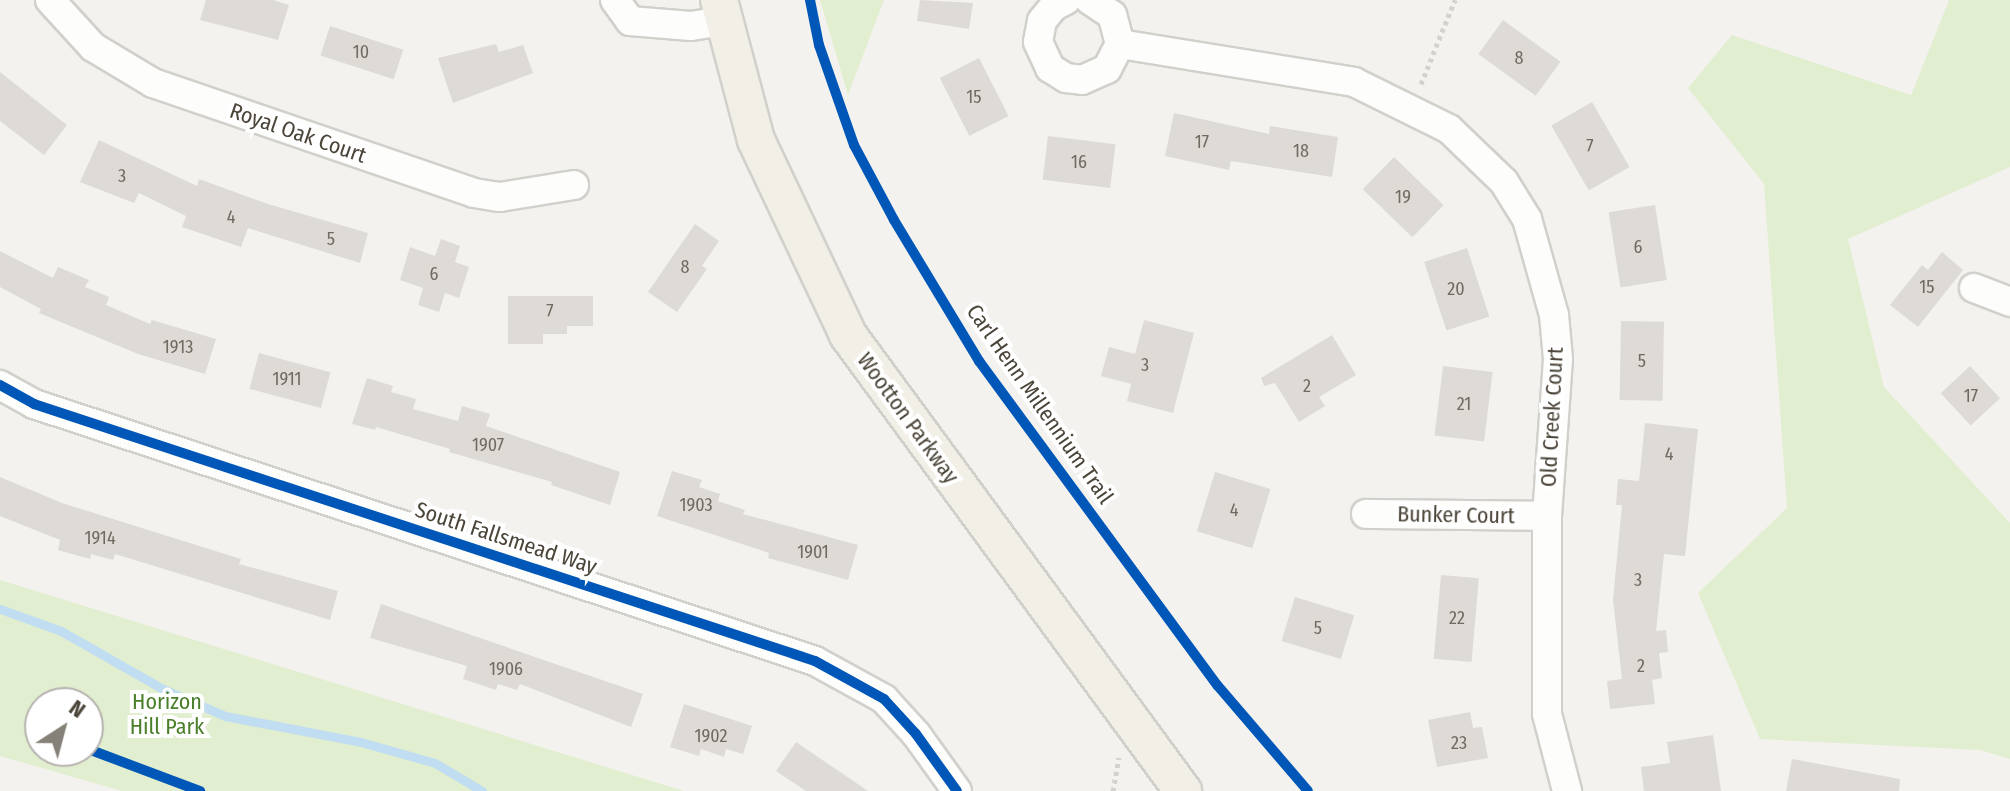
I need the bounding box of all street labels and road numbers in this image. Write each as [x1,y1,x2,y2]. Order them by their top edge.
street label: Royal Oak Court [226,97,370,169]
street label: Carl Henn Millennium Trail [961,299,1119,509]
street label: Old Creek Court [1535,346,1569,488]
street label: Wootton Parkway [852,347,964,489]
street label: South Fallsmead Way [412,496,600,580]
street label: Bunker Court [1397,501,1515,529]

